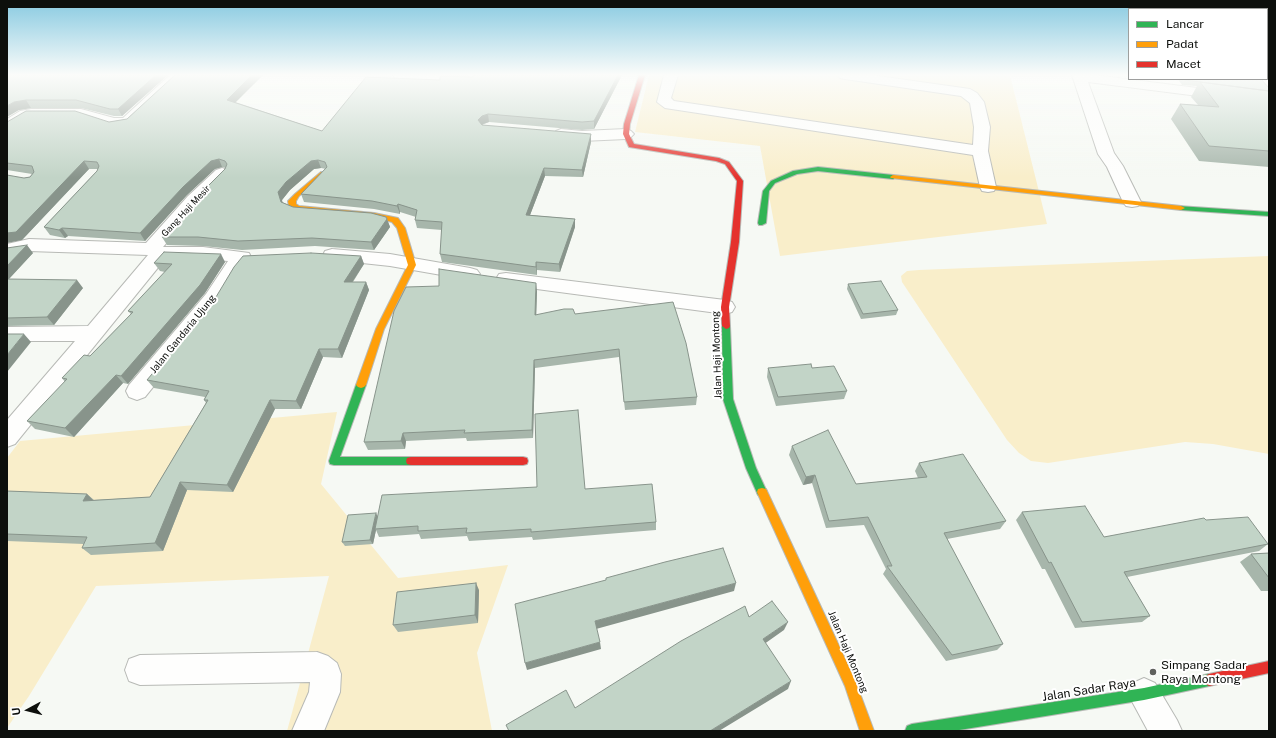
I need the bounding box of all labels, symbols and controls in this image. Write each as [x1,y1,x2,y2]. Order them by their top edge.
legend [1128,8,1268,80]
text: Lancar [1166,17,1204,31]
text: Padat [1166,37,1198,51]
text: Macet [1166,57,1201,71]
street label: Gang Haji Mesir [159,183,213,239]
street label: Jalan Gandaria Ujung [147,292,219,376]
street label: Jalan Haji Montong [709,311,725,399]
street label: Jalan Haji Montong [825,609,871,695]
place label: Simpang Sadar Raya Montong [1161,658,1247,686]
marker: Simpang Sadar Raya Montong [1148,667,1158,677]
street label: Jalan Sadar Raya [1041,675,1137,705]
north arrow [8,690,48,730]
text: U [10,707,23,716]

